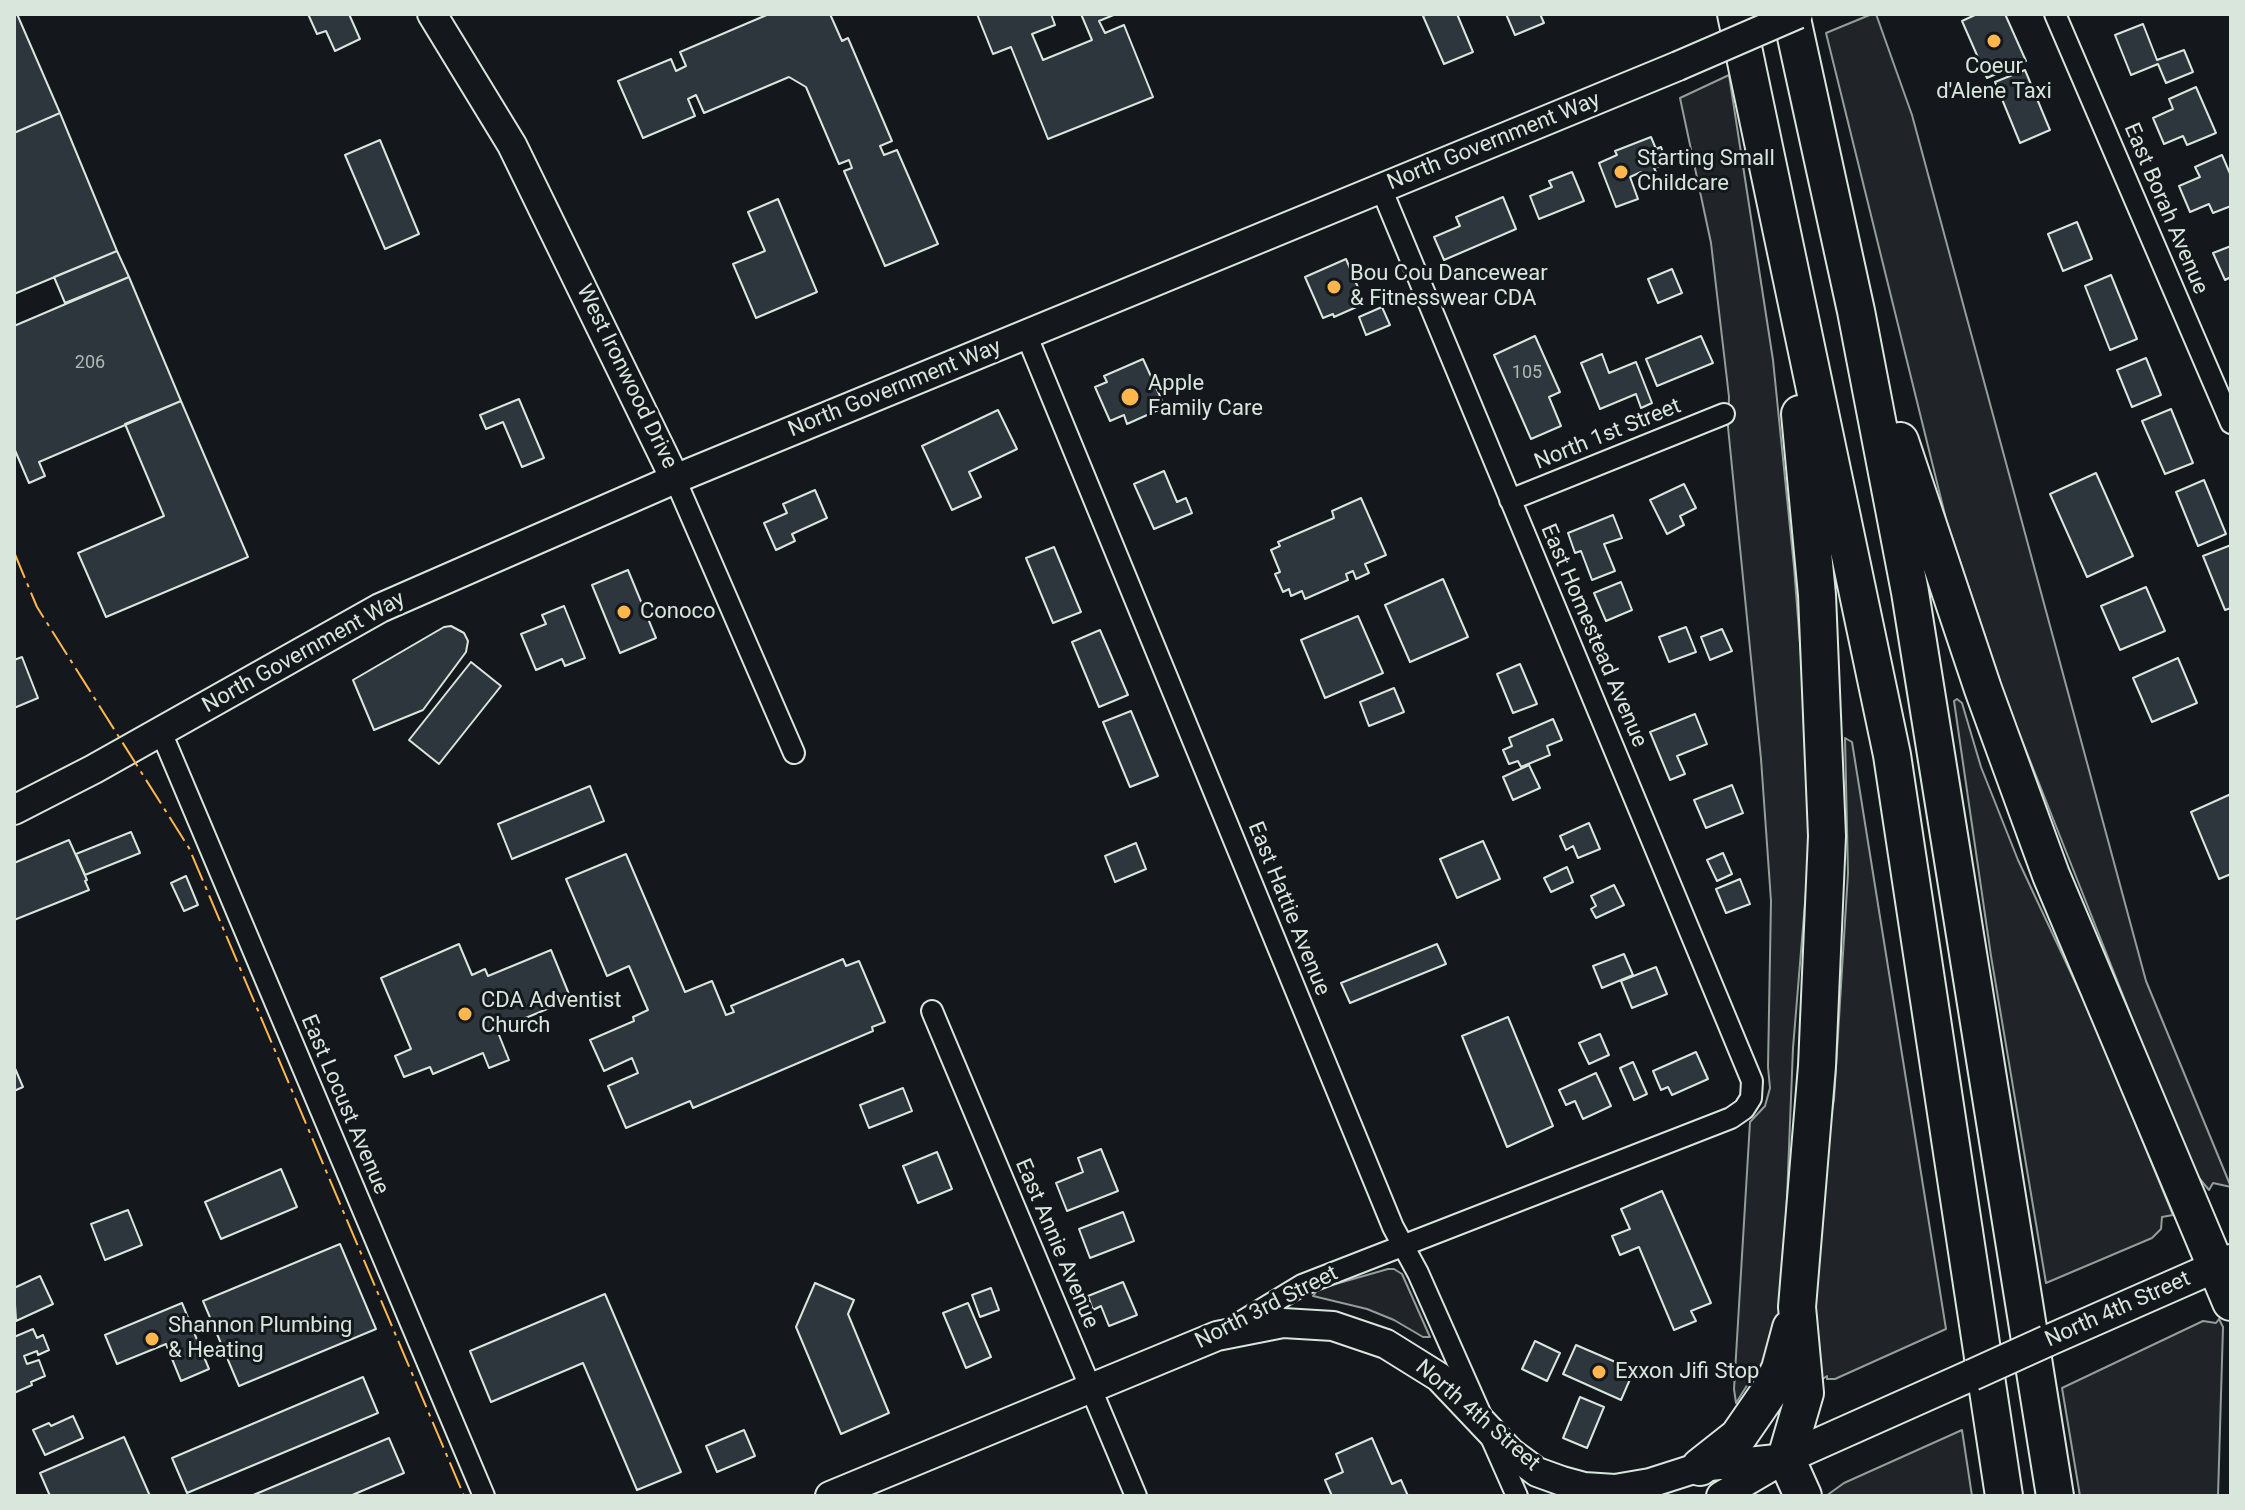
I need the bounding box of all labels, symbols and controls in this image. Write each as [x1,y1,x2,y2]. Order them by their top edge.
marker: Coeur d'Alene Taxi [1985,32,2003,50]
place label: Coeur d'Alene Taxi [1936,54,2052,106]
street label: North Government Way [1384,87,1604,197]
street label: East Borah Avenue [2117,120,2213,298]
place label: Starting Small Childcare [1637,146,1775,198]
marker: Starting Small Childcare [1612,163,1630,181]
place label: Bou Cou Dancewear & Fitnesswear CDA [1350,261,1548,312]
marker: Bou Cou Dancewear & Fitnesswear CDA [1325,278,1343,296]
street label: West Ironwood Drive [570,281,682,473]
street label: North Government Way [785,334,1005,444]
house number: 206 [75,352,105,374]
house number: 105 [1512,362,1542,384]
place label: Apple Family Care [1148,371,1263,422]
marker: Apple Family Care [1119,386,1141,408]
street label: North 1st Street [1531,394,1685,476]
street label: East Homestead Avenue [1534,521,1652,751]
street label: North Government Way [198,586,410,720]
place label: Conoco [640,599,716,625]
marker: Conoco [615,603,633,621]
street label: East Hattie Avenue [1241,818,1335,1000]
place label: CDA Adventist Church [481,988,622,1040]
marker: CDA Adventist Church [456,1005,474,1023]
street label: East Locust Avenue [294,1011,394,1199]
street label: East Annie Avenue [1008,1155,1104,1333]
street label: North 3rd Street [1191,1261,1343,1355]
street label: North 4th Street [2041,1266,2195,1354]
place label: Shannon Plumbing & Heating [168,1313,352,1364]
marker: Shannon Plumbing & Heating [143,1330,161,1348]
street label: North 4th Street [1409,1355,1545,1477]
place label: Exxon Jifi Stop [1615,1359,1759,1385]
marker: Exxon Jifi Stop [1590,1363,1608,1381]

